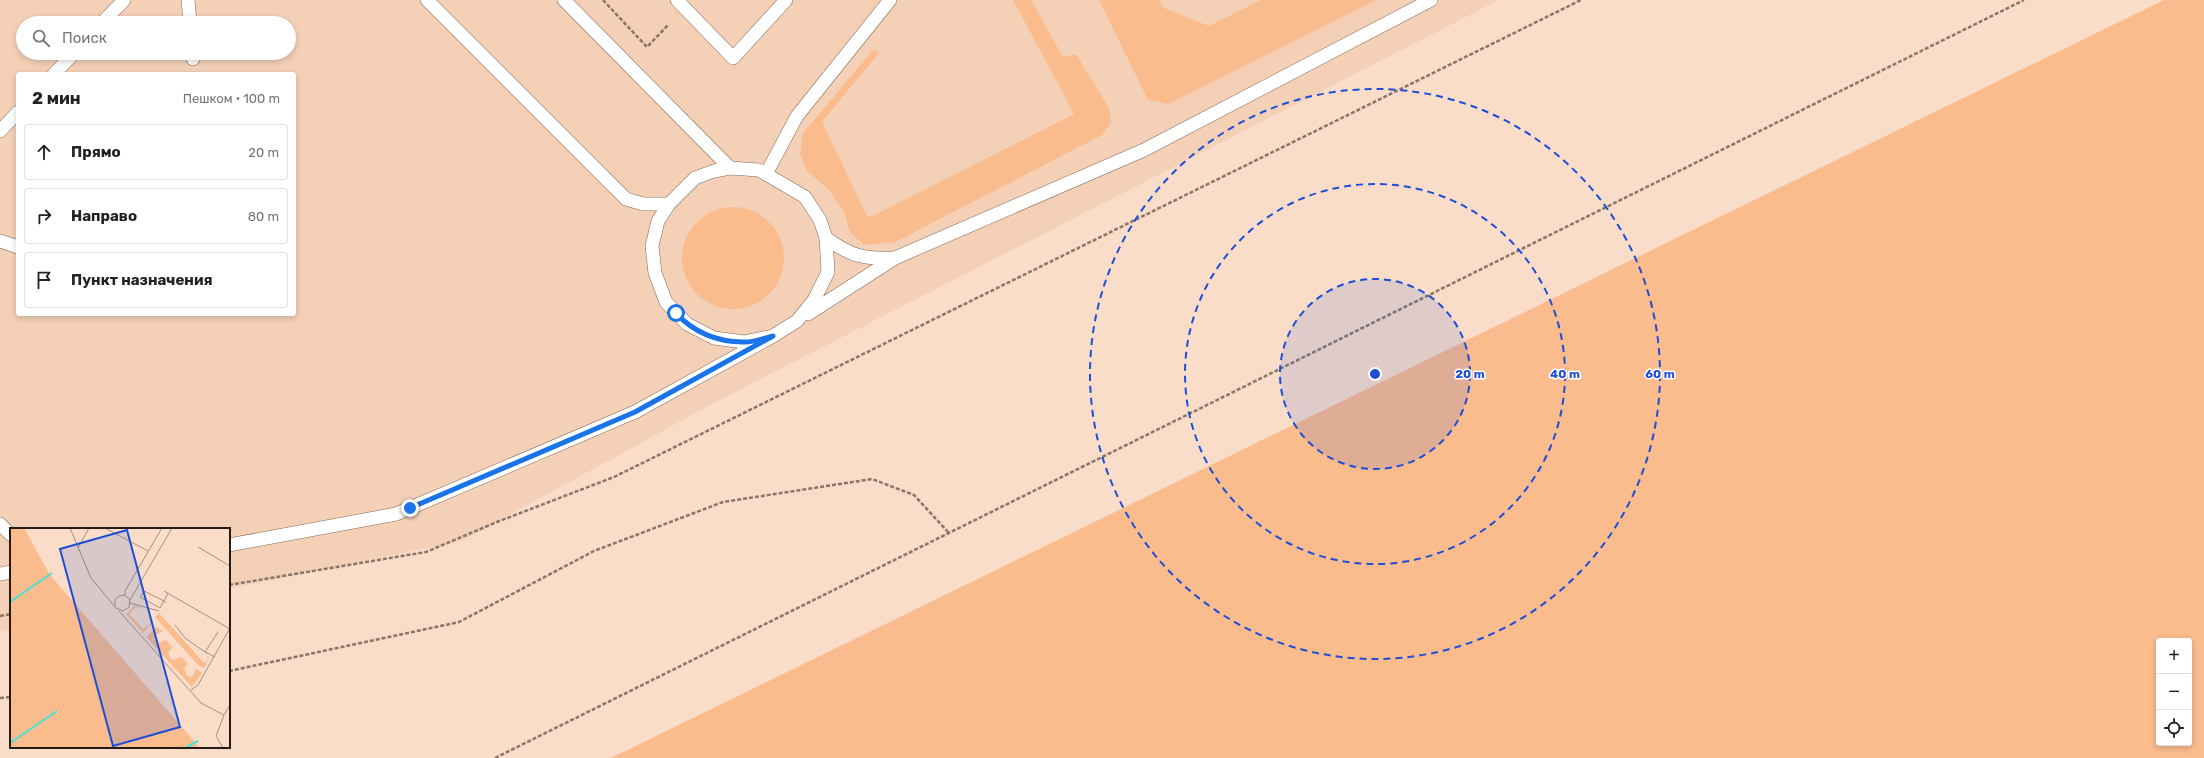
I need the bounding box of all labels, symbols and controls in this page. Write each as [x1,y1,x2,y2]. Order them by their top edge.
search box [16,16,296,60]
icon: search [30,27,52,49]
text: Поиск [62,29,107,47]
text: 2 мин [32,88,81,108]
text: Пешком · 100 m [183,91,280,106]
icon: ahead [33,141,55,163]
text: Прямо [71,143,121,161]
text: 20 m [248,145,279,160]
icon: right [33,205,55,227]
text: Направо [71,207,137,225]
text: 80 m [248,209,279,224]
icon: arrive [33,269,55,291]
text: Пункт назначения [71,271,213,289]
route start [667,304,685,322]
centre of rings [1368,367,1382,381]
text: 20 m [1455,367,1485,381]
text: 40 m [1550,367,1580,381]
text: 60 m [1645,367,1675,381]
route end [401,499,419,517]
inset map [10,528,230,748]
map controls [2156,638,2192,746]
button: + [2156,638,2192,674]
button: − [2156,674,2192,710]
button: locate [2156,710,2192,746]

